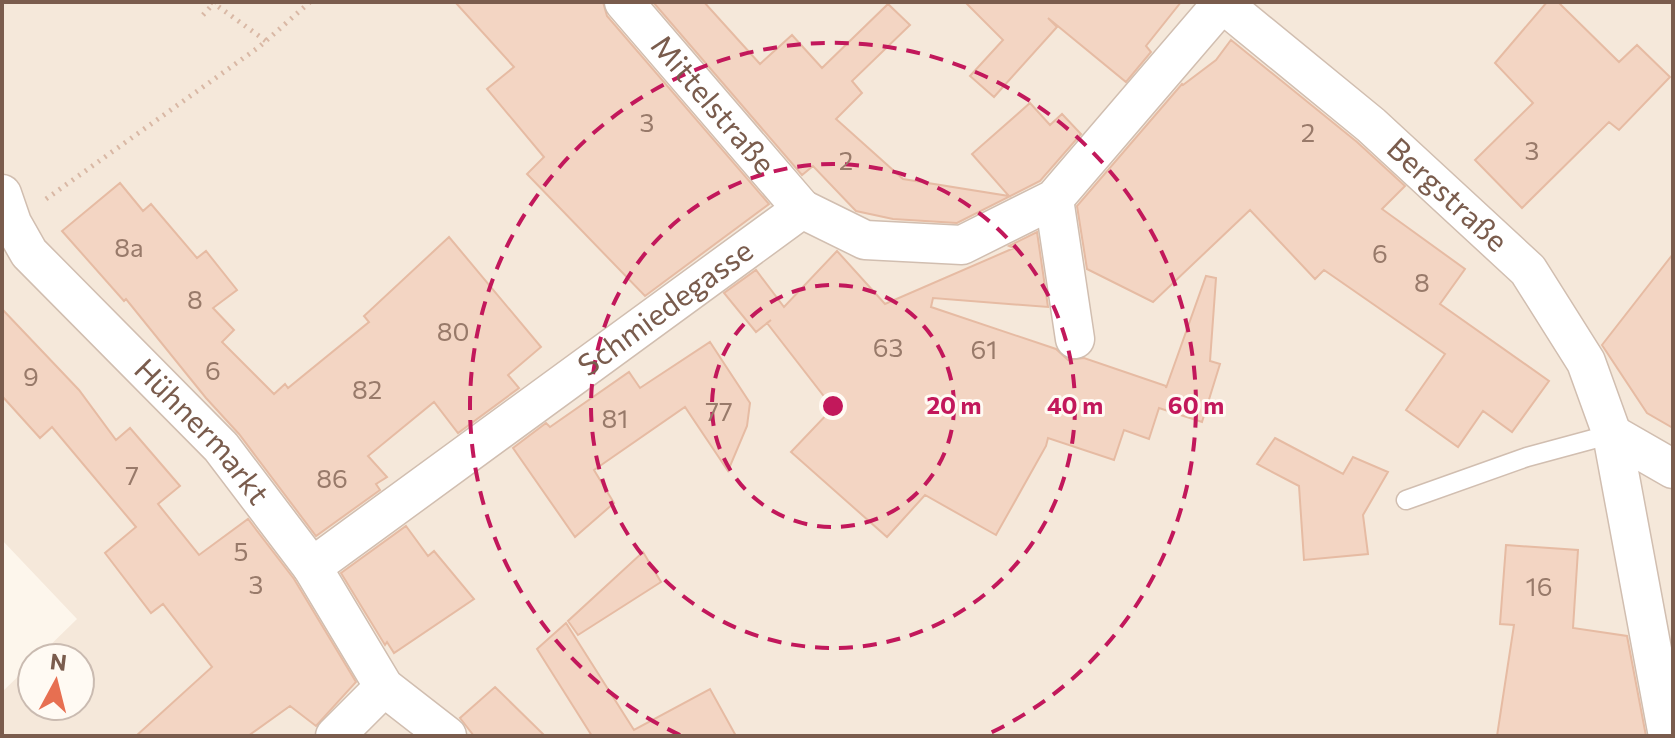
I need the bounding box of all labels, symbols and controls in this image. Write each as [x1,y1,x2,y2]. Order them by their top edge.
street label: Mittelstraße [645,26,785,181]
house number: 3 [640,106,654,137]
house number: 2 [1301,116,1315,147]
street label: Bergstraße [1381,129,1517,258]
house number: 3 [1525,134,1539,165]
house number: 2 [839,144,853,175]
street label: Schmiedegasse [570,230,759,383]
house number: 8a [114,231,144,262]
house number: 6 [1372,237,1388,268]
house number: 8 [1414,266,1430,297]
house number: 8 [187,283,203,314]
house number: 80 [437,315,469,346]
house number: 63 [873,331,903,362]
house number: 61 [971,333,997,364]
street label: Hühnermarkt [128,350,279,511]
house number: 6 [205,354,221,385]
house number: 9 [23,360,39,391]
house number: 82 [352,373,382,404]
text: 20 m [927,390,981,419]
text: 40 m [1047,390,1103,419]
text: 60 m [1168,390,1224,419]
centre of rings [819,392,847,420]
house number: 77 [705,395,733,426]
house number: 81 [602,402,628,433]
house number: 7 [125,459,139,490]
house number: 86 [316,462,348,493]
house number: 5 [234,535,248,566]
house number: 3 [249,568,263,599]
house number: 16 [1526,570,1552,601]
north arrow [16,642,96,722]
text: N [49,647,68,676]

